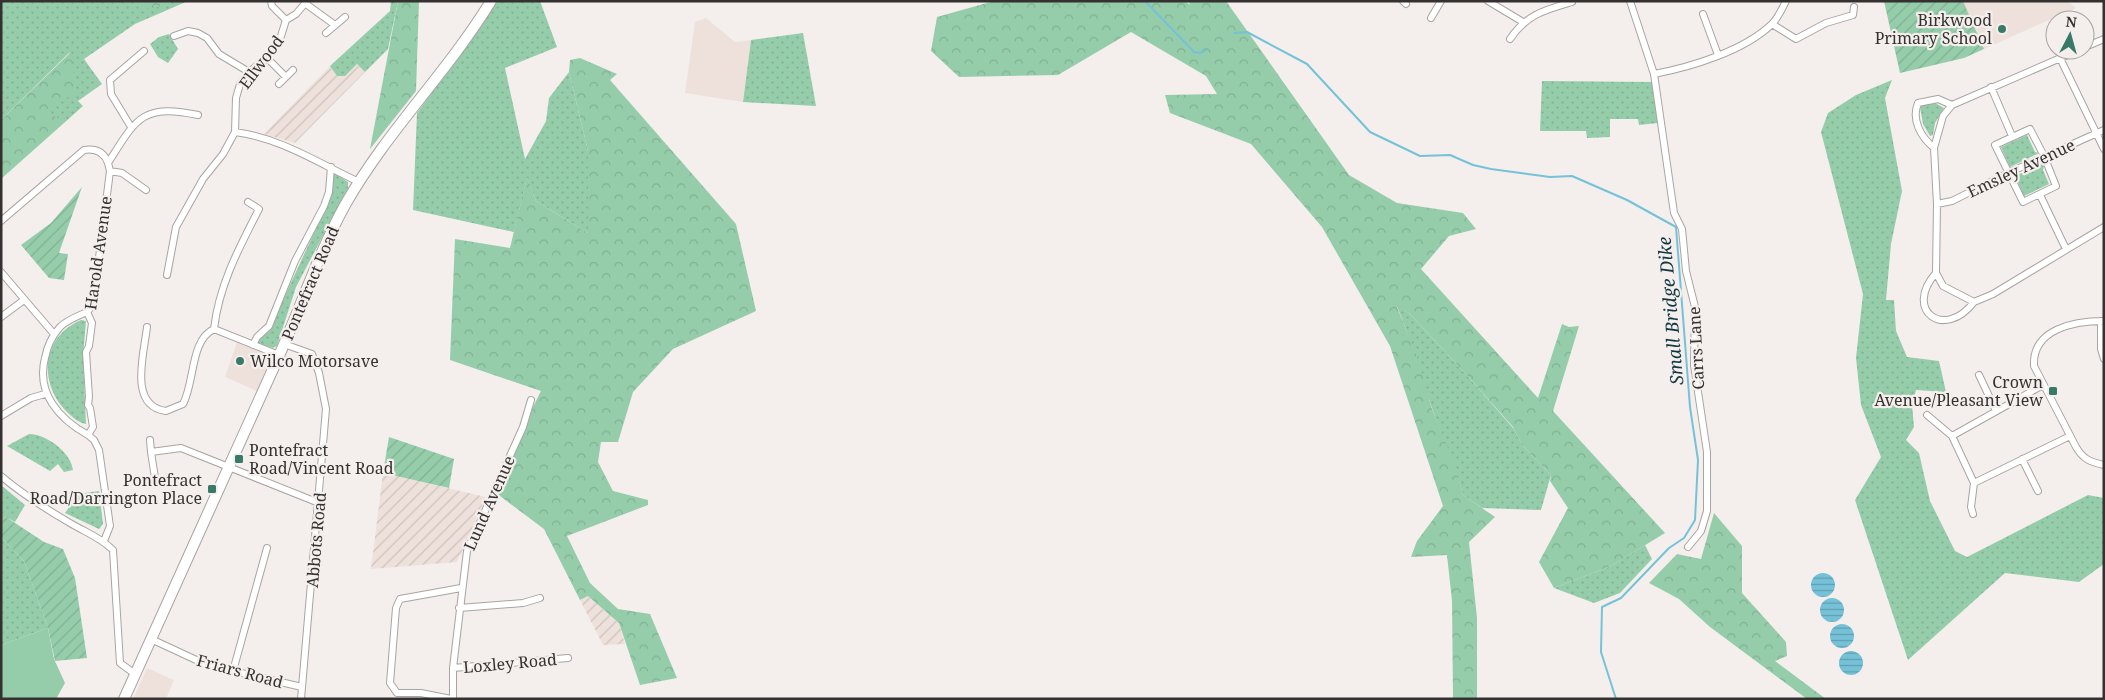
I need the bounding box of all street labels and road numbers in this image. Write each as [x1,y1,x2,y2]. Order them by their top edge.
street label: Ellwood [234,30,289,93]
street label: Emsley Avenue [1964,133,2078,203]
street label: Harold Avenue [79,195,117,311]
street label: Pontefract Road [276,223,344,343]
street label: Carrs Lane [1683,306,1709,390]
street label: Lund Avenue [458,452,520,554]
street label: Abbots Road [301,491,331,589]
street label: Loxley Road [462,648,558,678]
street label: Friars Road [194,649,286,693]

